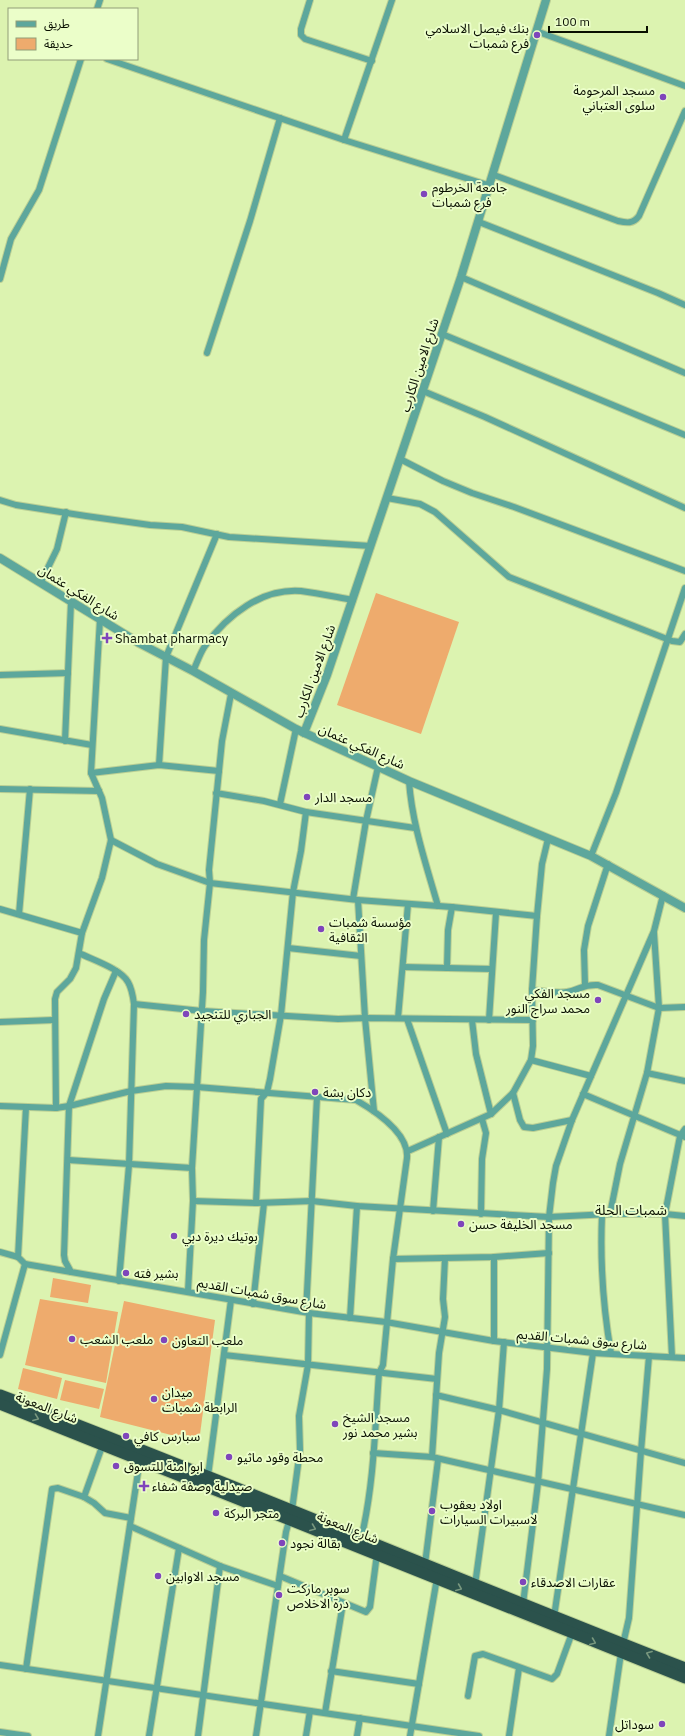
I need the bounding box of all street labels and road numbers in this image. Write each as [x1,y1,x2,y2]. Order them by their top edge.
street label: شارع الامين الكارب [396,316,445,415]
street label: شارع الفكي عثمان [34,561,122,626]
street label: شارع الامين الكارب [290,622,341,721]
street label: شارع الفكي عثمان [315,720,407,775]
street label: شارع سوق شمبات القديم [196,1274,328,1315]
street label: شارع سوق شمبات القديم [516,1325,648,1356]
street label: شارع المعونة [13,1388,80,1429]
street label: شارع المعونة [314,1507,381,1549]

